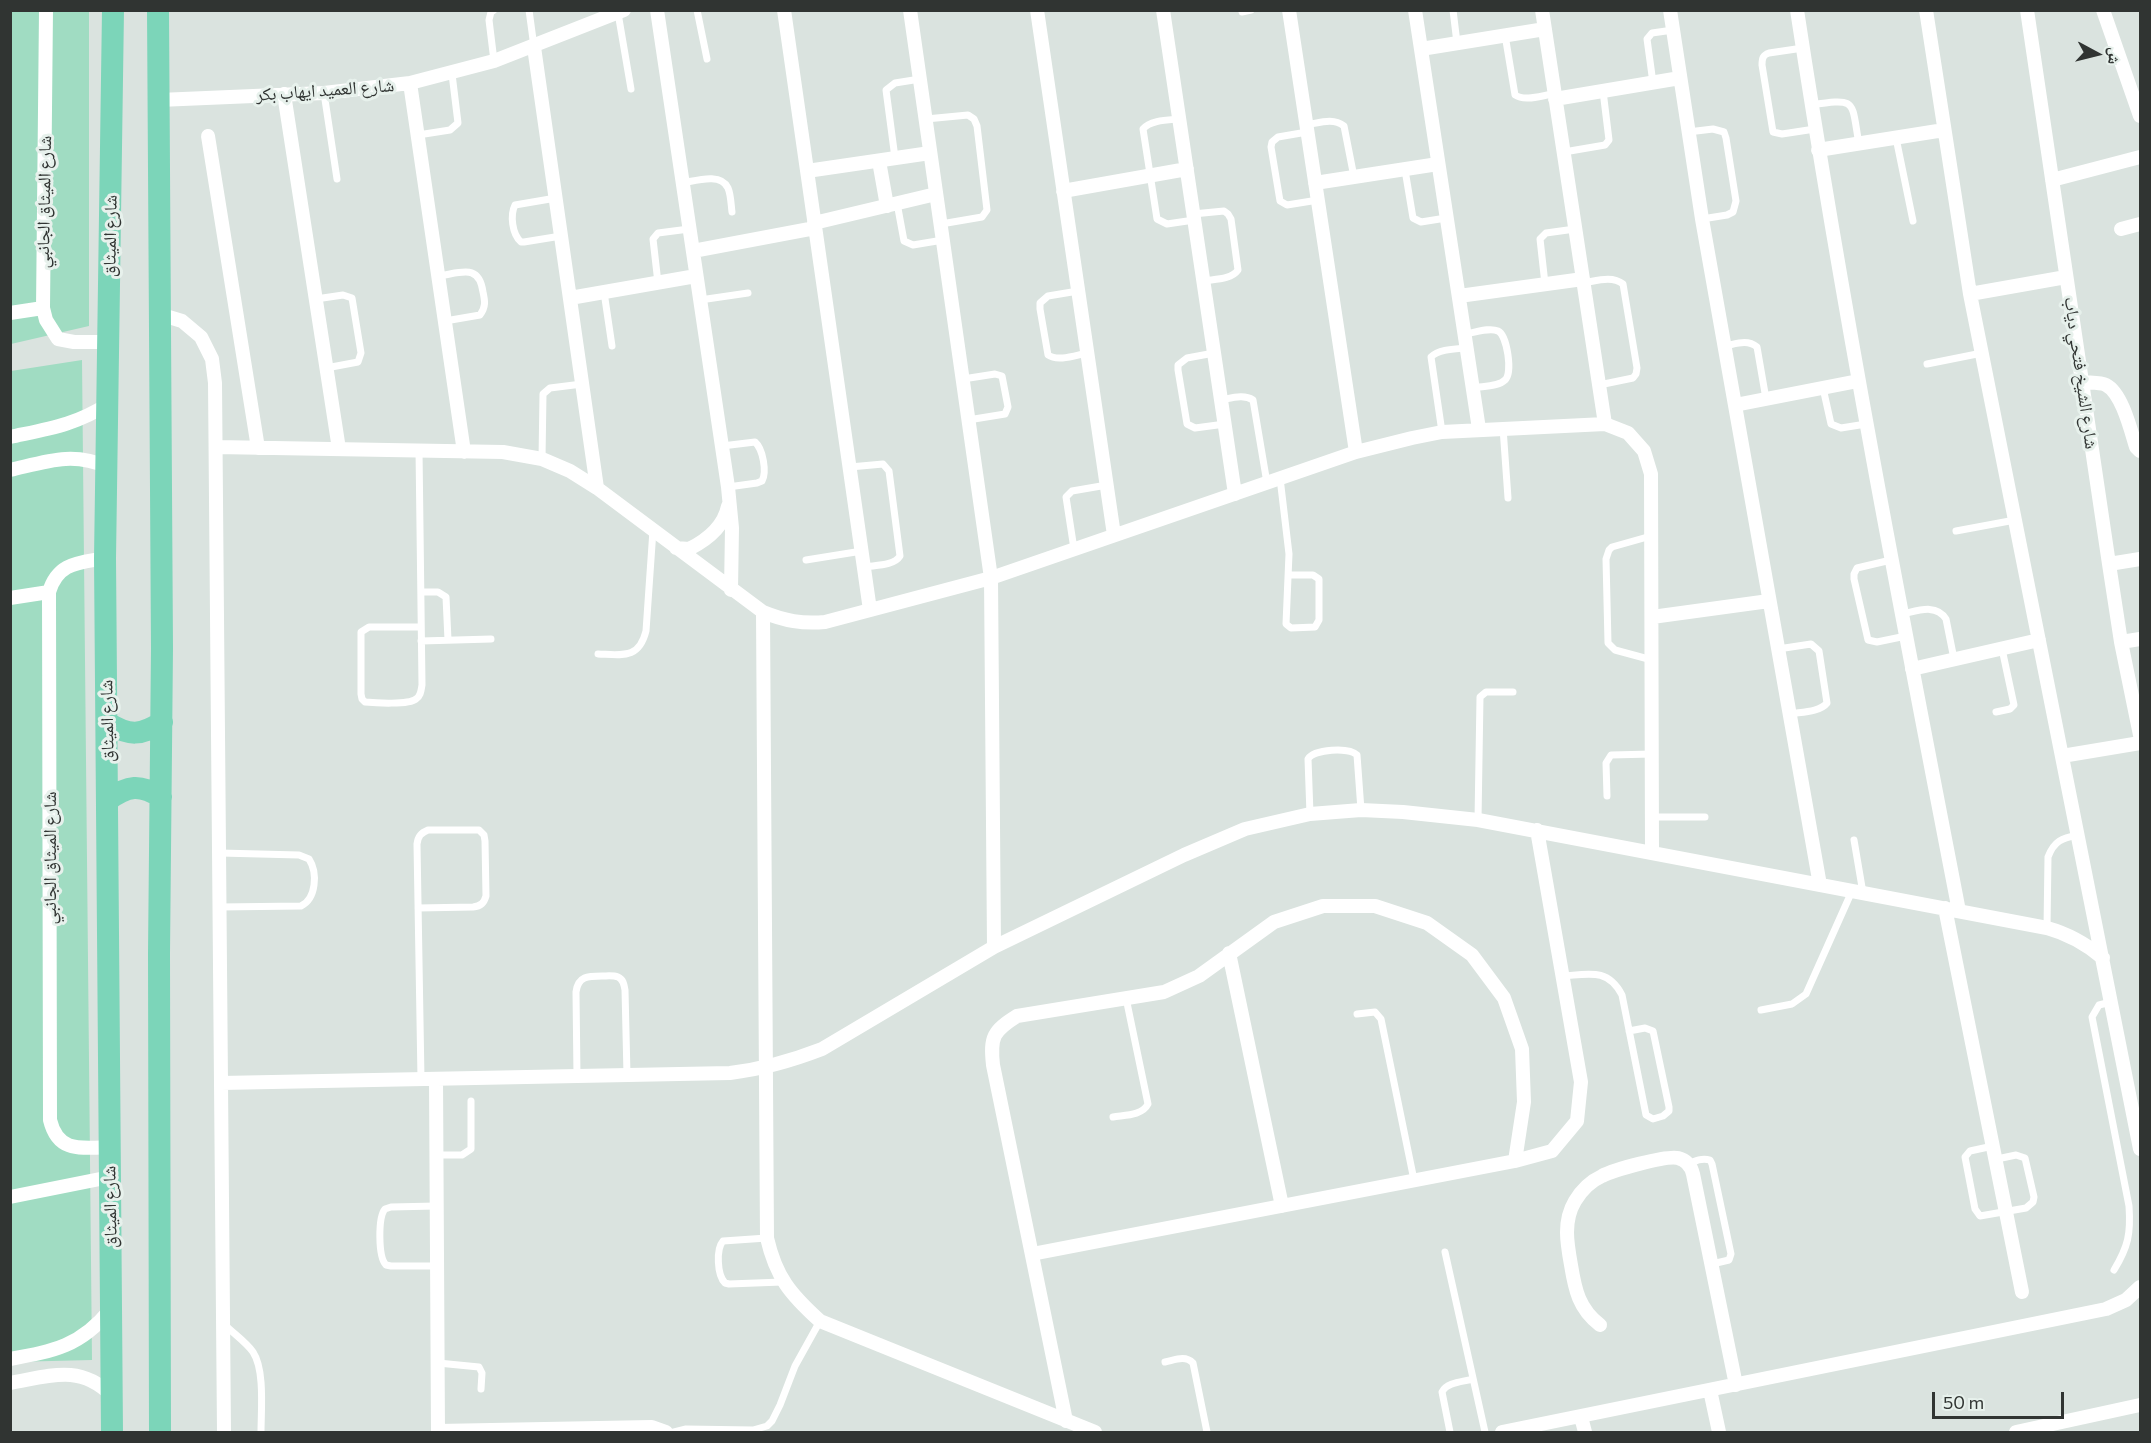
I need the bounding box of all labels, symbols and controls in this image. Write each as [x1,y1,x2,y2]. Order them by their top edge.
north arrow [2067,24,2127,84]
text: ش [2105,47,2126,66]
street label: شارع العميد ايهاب بكر [255,74,395,106]
street label: شارع الميثاق الجانبي [32,135,56,269]
street label: شارع الميثاق [98,195,122,277]
street label: شارع الشيخ فتحي دياب [2060,295,2102,451]
street label: شارع الميثاق [95,680,119,762]
street label: شارع الميثاق الجانبي [39,791,61,925]
street label: شارع الميثاق [98,1166,122,1248]
scale bar [1935,1380,2067,1418]
text: 50 m [1943,1391,1984,1413]

